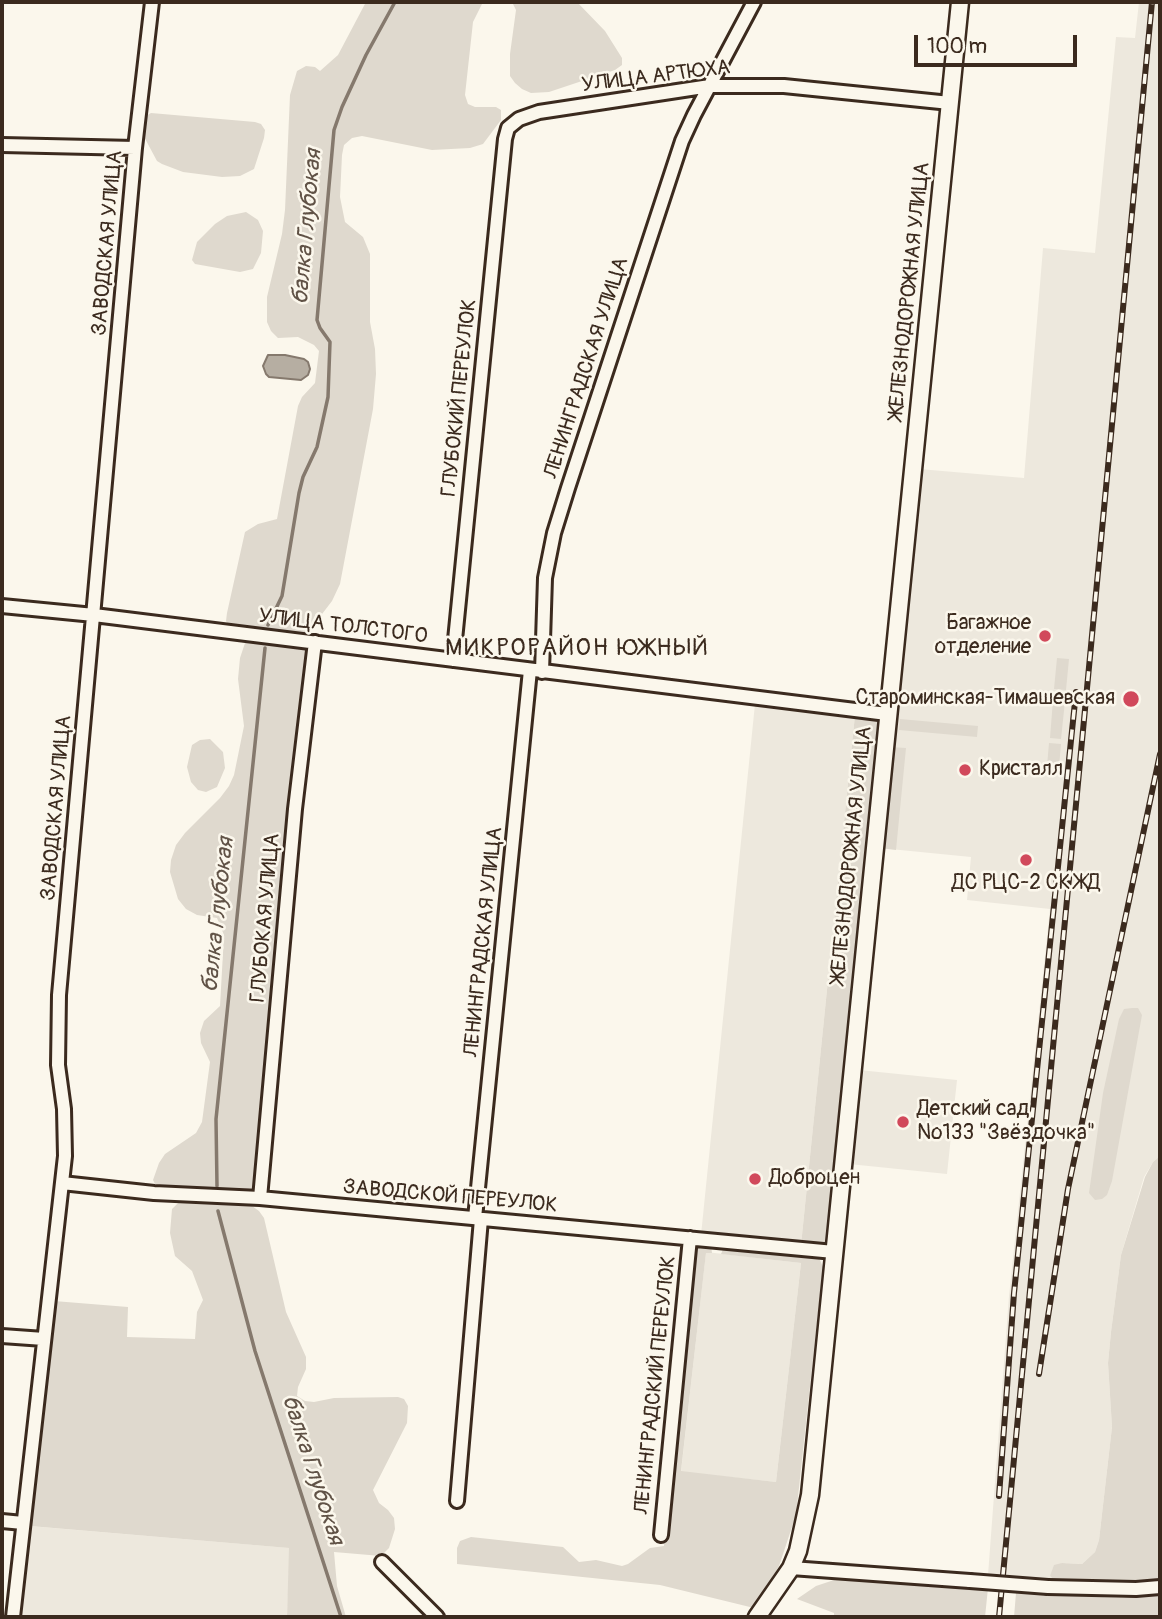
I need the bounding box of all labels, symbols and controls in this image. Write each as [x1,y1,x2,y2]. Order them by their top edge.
scale bar [917,21,1080,65]
text: 100 m [927,33,987,60]
street label: УЛИЦА АРТЮХА [580,55,732,99]
water label: балка Глубокая [287,148,329,306]
street label: ЗАВОДСКАЯ УЛИЦА [87,149,129,337]
street label: ЖЕЛЕЗНОДОРОЖНАЯ УЛИЦА [884,161,936,421]
street label: ЛЕНИНГРАДСКАЯ УЛИЦА [539,254,635,482]
street label: ГЛУБОКИЙ ПЕРЕУЛОК [437,298,483,498]
street label: УЛИЦА ТОЛСТОГО [257,604,429,650]
place label: Багажное отделение [935,611,1031,661]
marker: Багажное отделение [1037,628,1053,644]
district label: МИКРОРАЙОН ЮЖНЫЙ [447,635,707,663]
place label: Староминская-Тимашевская [856,686,1115,712]
marker: Староминская-Тимашевская [1121,689,1141,709]
street label: ЗАВОДСКАЯ УЛИЦА [36,714,78,902]
street label: ЖЕЛЕЗНОДОРОЖНАЯ УЛИЦА [826,725,878,985]
place label: Кристалл [979,757,1063,783]
marker: Кристалл [957,762,973,778]
street label: ЛЕНИНГРАДСКАЯ УЛИЦА [459,826,509,1058]
street label: ГЛУБОКАЯ УЛИЦА [246,832,286,1004]
water label: балка Глубокая [197,836,241,994]
marker: ДС РЦС-2 СК ЖД [1018,852,1034,868]
place label: ДС РЦС-2 СК ЖД [952,871,1100,897]
place label: Детский сад №133 "Звёздочка" [917,1097,1095,1147]
marker: Детский сад №133 "Звёздочка" [895,1114,911,1130]
place label: Доброцен [769,1166,860,1192]
marker: Доброцен [747,1171,763,1187]
street label: ЗАВОДСКОЙ ПЕРЕУЛОК [342,1175,558,1219]
street label: ЛЕНИНГРАДСКИЙ ПЕРЕУЛОК [630,1255,682,1515]
water label: балка Глубокая [275,1392,349,1548]

